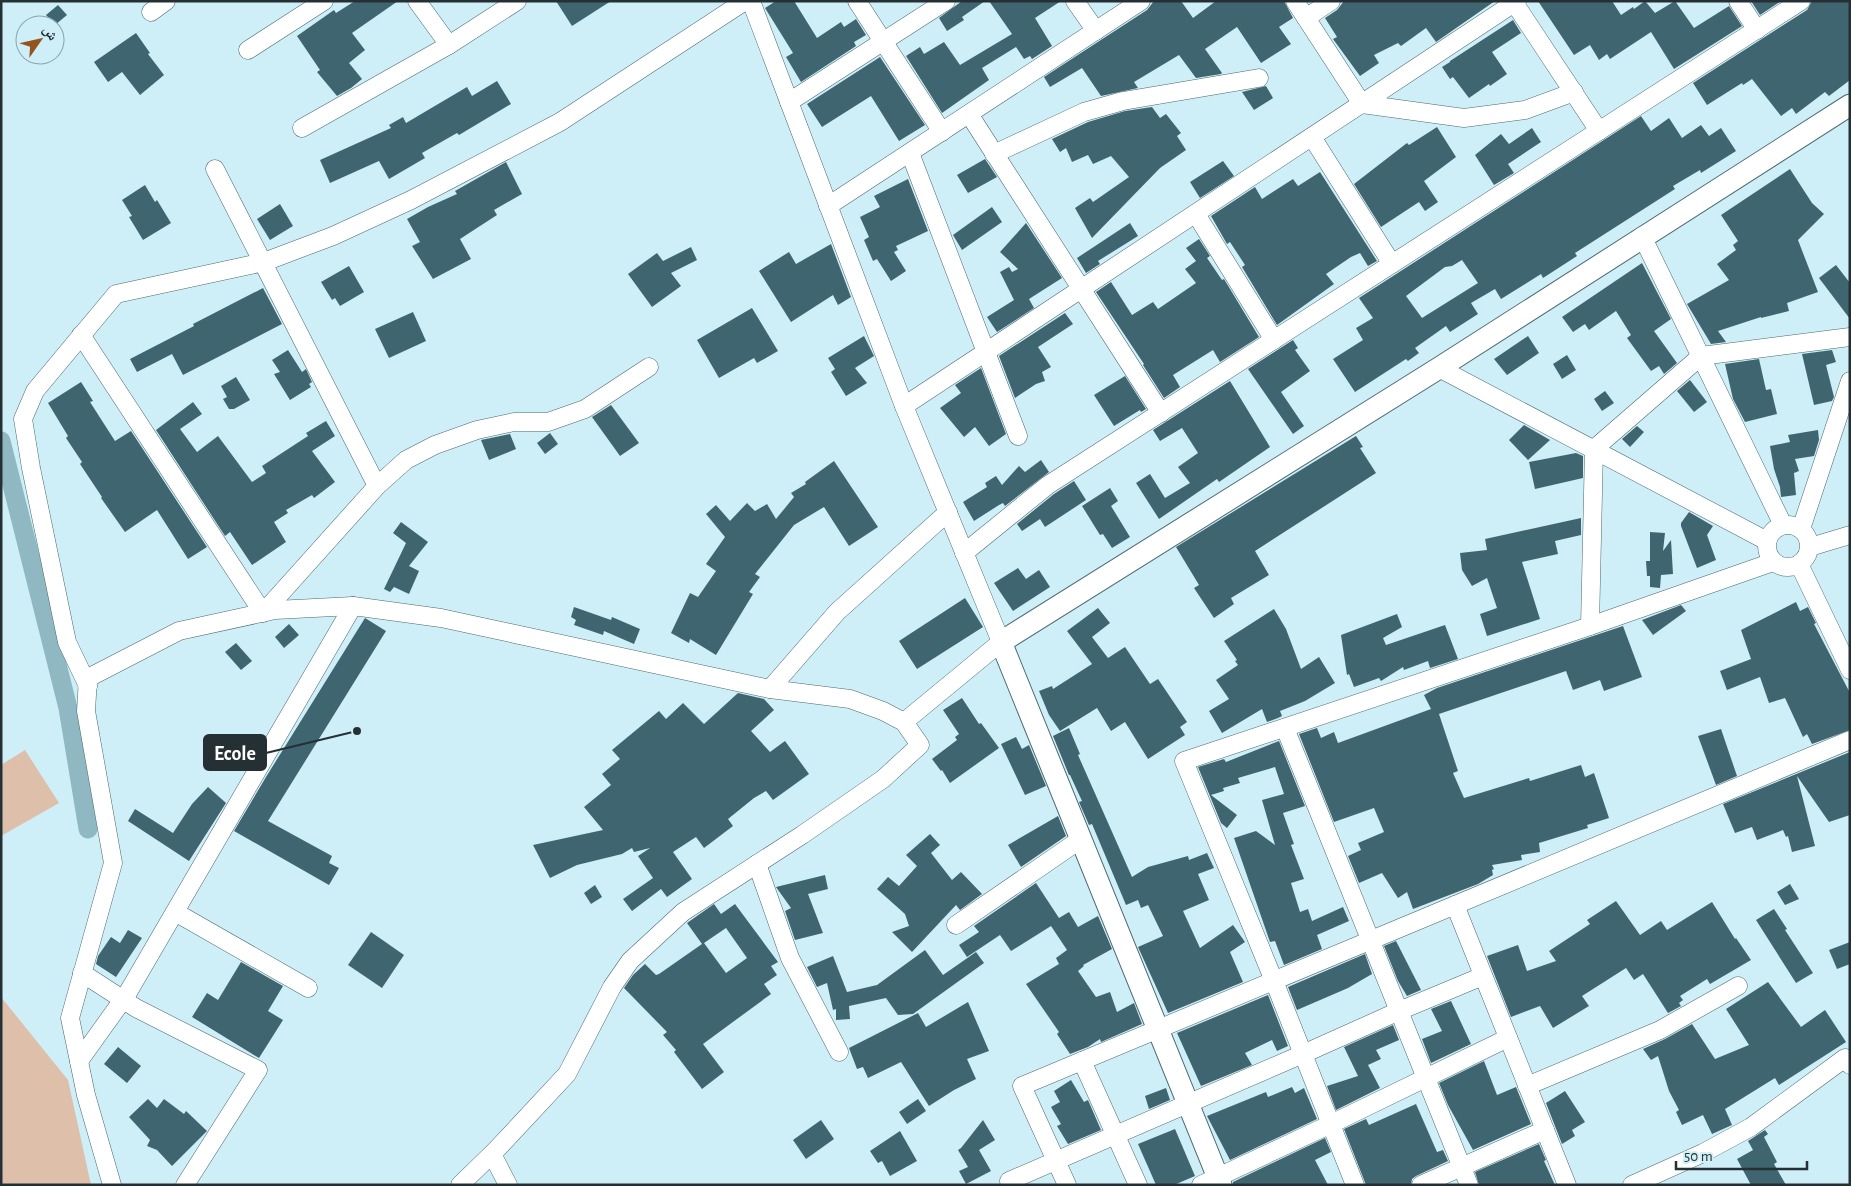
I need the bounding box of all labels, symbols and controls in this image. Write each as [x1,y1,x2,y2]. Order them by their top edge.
north arrow [15,15,65,65]
text: ش [39,23,60,44]
callout: Ecole [204,735,266,770]
text: Ecole [214,744,256,764]
scale bar [1676,1138,1807,1170]
text: 50 m [1684,1149,1713,1164]

